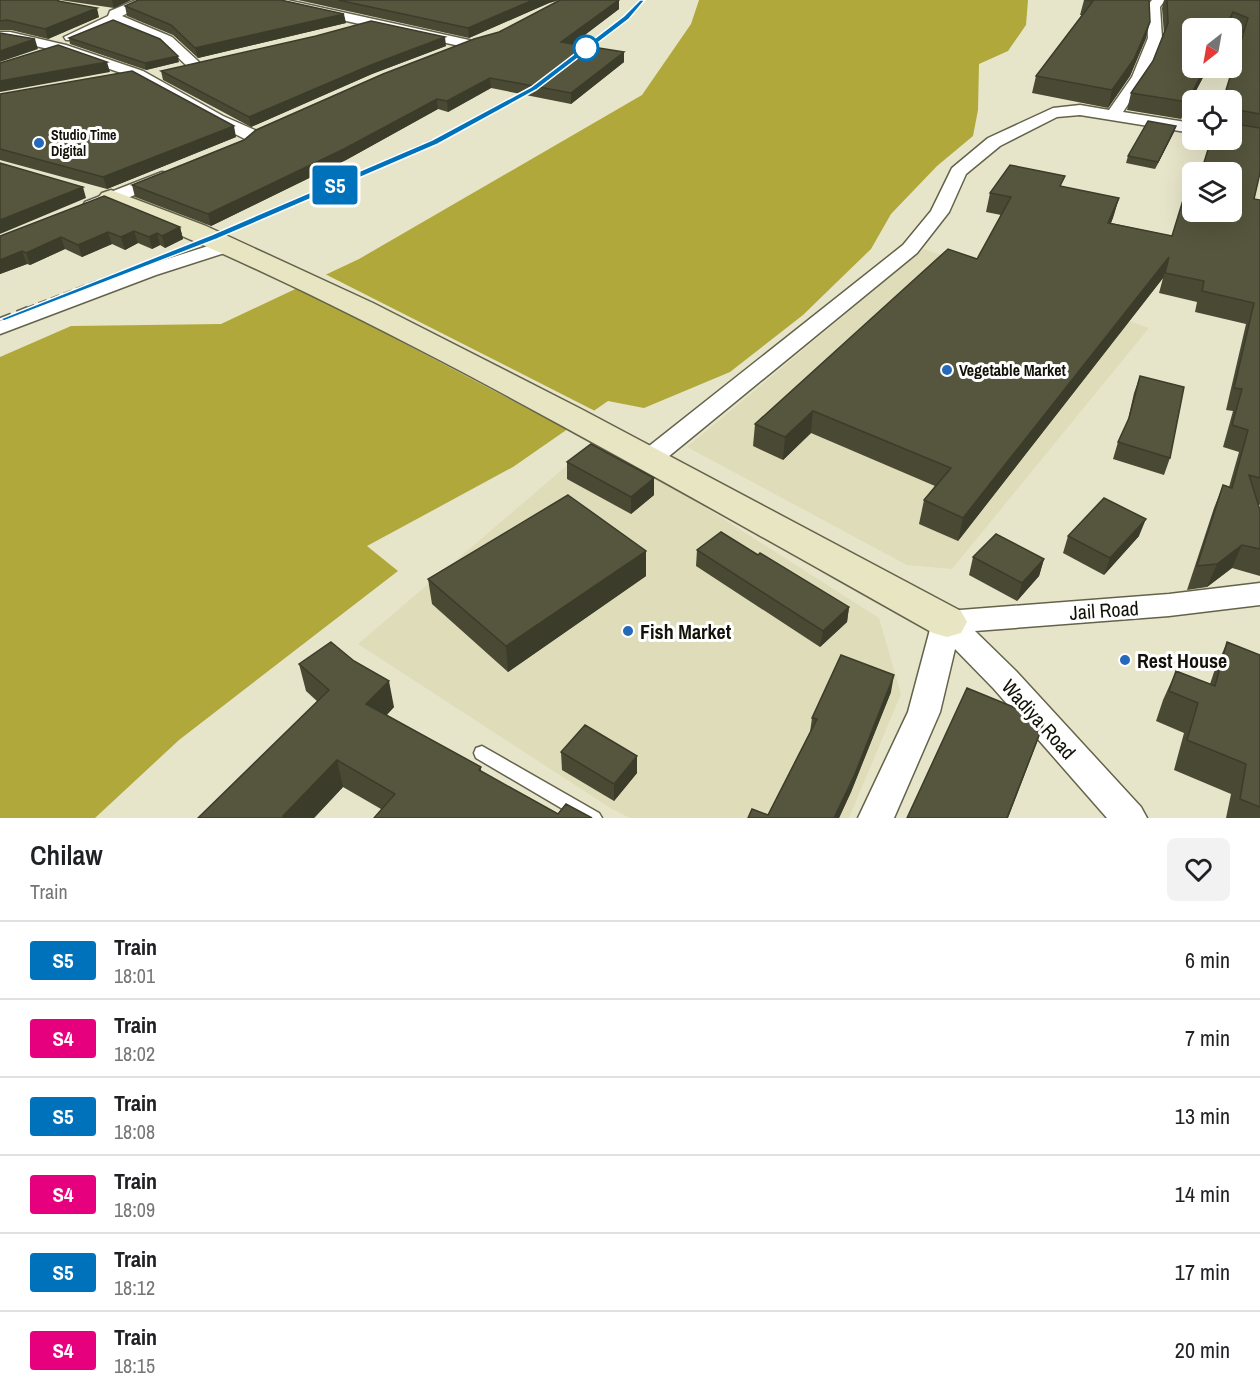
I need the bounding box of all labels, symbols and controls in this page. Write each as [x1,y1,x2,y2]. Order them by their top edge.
north arrow [1182,18,1242,78]
map controls [1182,18,1242,222]
unlabelled marker [573,35,599,61]
button: locate [1182,90,1242,150]
place label: Studio Time Digital [51,126,117,160]
marker: Studio Time Digital [32,136,46,150]
button: layers [1182,162,1242,222]
line badge: S5 [308,166,362,204]
text: S5 [324,171,346,200]
place label: Vegetable Market [959,359,1067,381]
marker: Vegetable Market [940,363,954,377]
street label: Jail Road [1069,594,1139,626]
place label: Fish Market [640,618,732,645]
marker: Fish Market [621,624,635,638]
place label: Rest House [1137,647,1227,674]
marker: Rest House [1118,653,1132,667]
street label: Wadiya Road [996,673,1082,765]
text: Chilaw [30,836,103,874]
button: heart [1167,838,1230,901]
text: Train [30,878,68,905]
text: Train [114,932,157,962]
text: 6 min [1185,945,1230,975]
text: S5 [52,946,74,975]
text: 18:01 [114,962,155,989]
text: Train [114,1010,157,1040]
text: 7 min [1185,1023,1230,1053]
text: S4 [52,1024,74,1053]
text: 18:02 [114,1040,155,1067]
text: Train [114,1088,157,1118]
text: 13 min [1175,1101,1230,1131]
text: S5 [52,1102,74,1131]
text: 18:08 [114,1118,155,1145]
text: Train [114,1166,157,1196]
text: 14 min [1175,1179,1230,1209]
text: S4 [52,1180,74,1209]
text: 18:09 [114,1196,155,1223]
text: Train [114,1244,157,1274]
text: 17 min [1175,1257,1230,1287]
text: S5 [52,1258,74,1287]
text: 18:12 [114,1274,155,1301]
text: Train [114,1322,157,1352]
text: 20 min [1175,1335,1230,1365]
text: S4 [52,1336,74,1365]
text: 18:15 [114,1352,155,1379]

